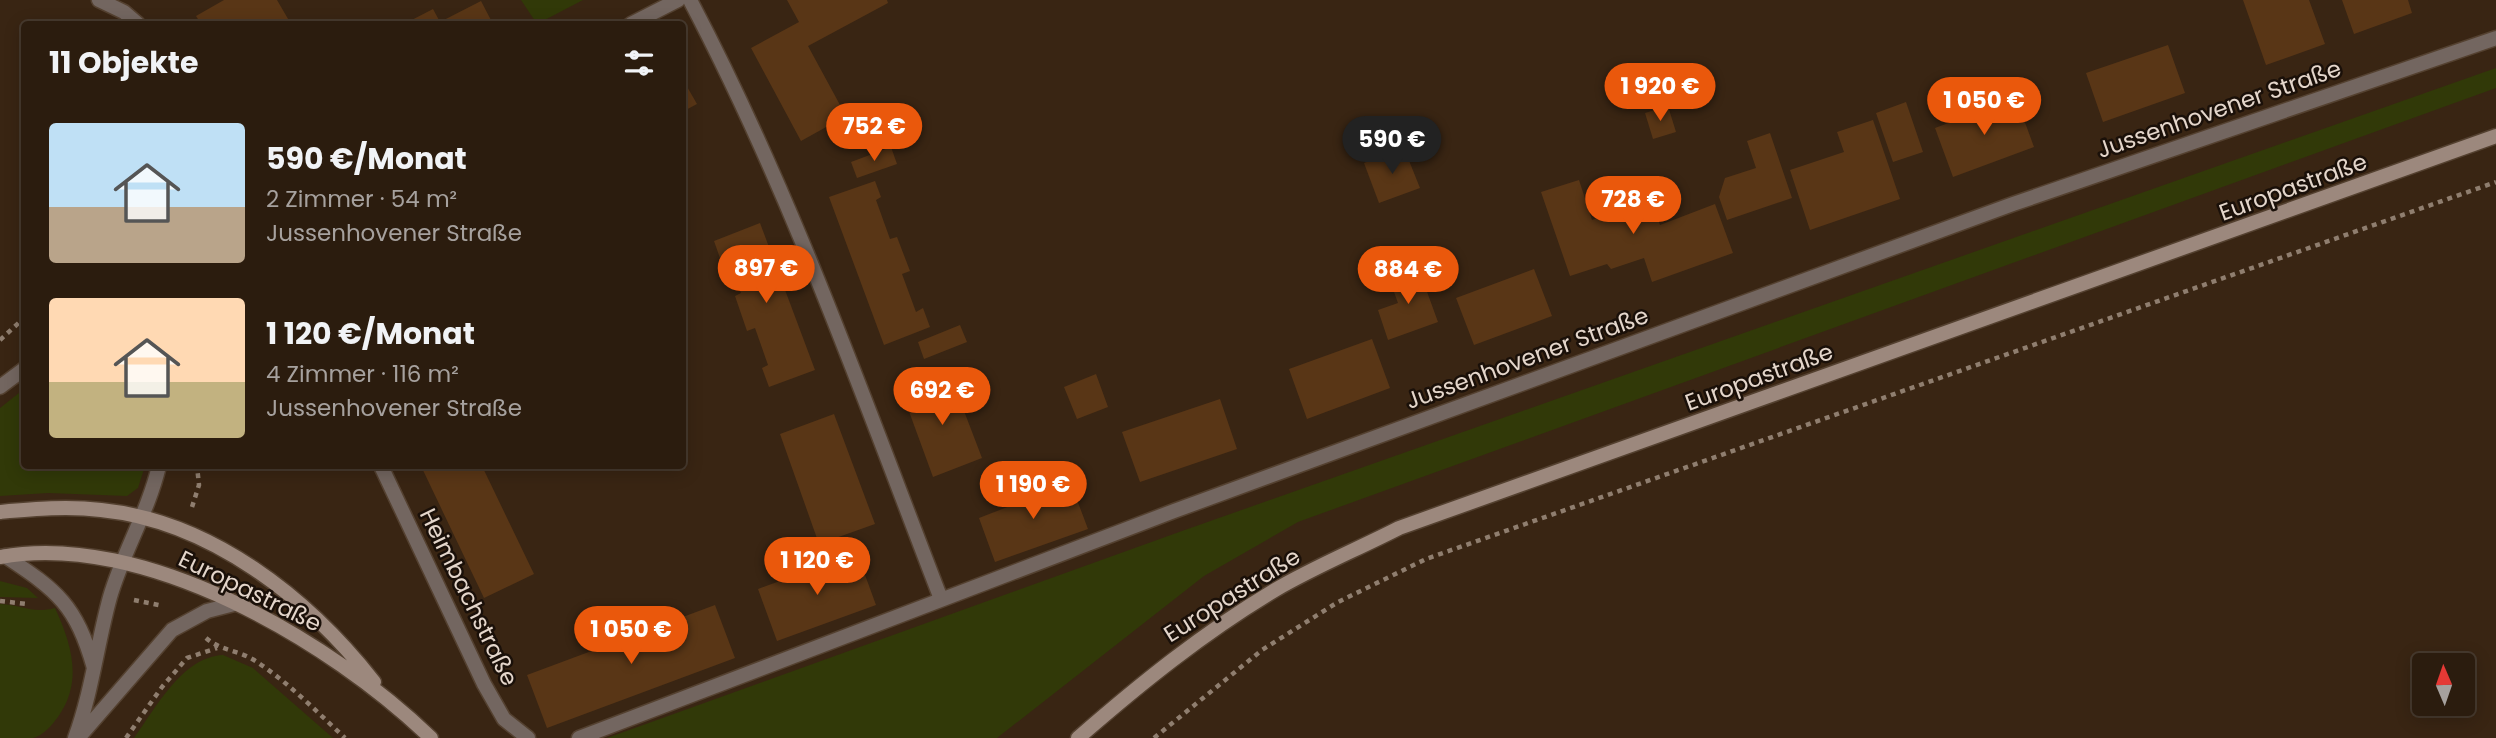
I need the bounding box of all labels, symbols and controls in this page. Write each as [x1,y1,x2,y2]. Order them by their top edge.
text: 11 Objekte [49,41,198,84]
icon: filters [620,44,658,82]
street label: Jussenhovener Straße [2093,52,2345,166]
pin: 1 920 € [1595,64,1725,123]
text: 1 920 € [1621,70,1699,102]
pin: 1 050 € [1919,78,2049,137]
text: 1 050 € [1943,84,2025,116]
pin: 752 € [825,104,923,163]
text: 752 € [842,110,906,142]
pin: 590 € [1343,116,1441,176]
text: 590 € [1358,123,1426,155]
text: 590 €/Monat [266,137,467,180]
street label: Europastraße [2215,145,2371,229]
icon: home [105,151,189,235]
pin: 728 € [1584,176,1682,236]
text: 2 Zimmer · 54 m² [266,183,457,215]
text: 728 € [1601,183,1665,215]
text: Jussenhovener Straße [266,217,522,249]
pin: 897 € [717,246,815,305]
pin: 884 € [1359,246,1457,306]
text: 897 € [734,252,798,284]
text: 884 € [1374,253,1442,285]
street label: Jussenhovener Straße [1401,299,1653,417]
text: 1 120 €/Monat [266,312,475,355]
icon: home [105,326,189,410]
street label: Europastraße [1681,335,1837,419]
text: 4 Zimmer · 116 m² [266,358,459,390]
pin: 692 € [893,368,991,427]
text: 692 € [909,374,975,406]
text: Jussenhovener Straße [266,392,522,424]
pin: 1 190 € [968,462,1098,521]
text: 1 190 € [996,468,1070,500]
street label: Heimbachstraße [412,503,526,691]
pin: 1 120 € [752,538,882,597]
street label: Europastraße [1158,540,1306,650]
street label: Europastraße [173,543,327,639]
text: 1 120 € [780,544,854,576]
pin: 1 050 € [566,606,696,666]
text: 1 050 € [590,613,672,645]
north arrow [2412,653,2474,716]
map controls [2412,653,2475,716]

